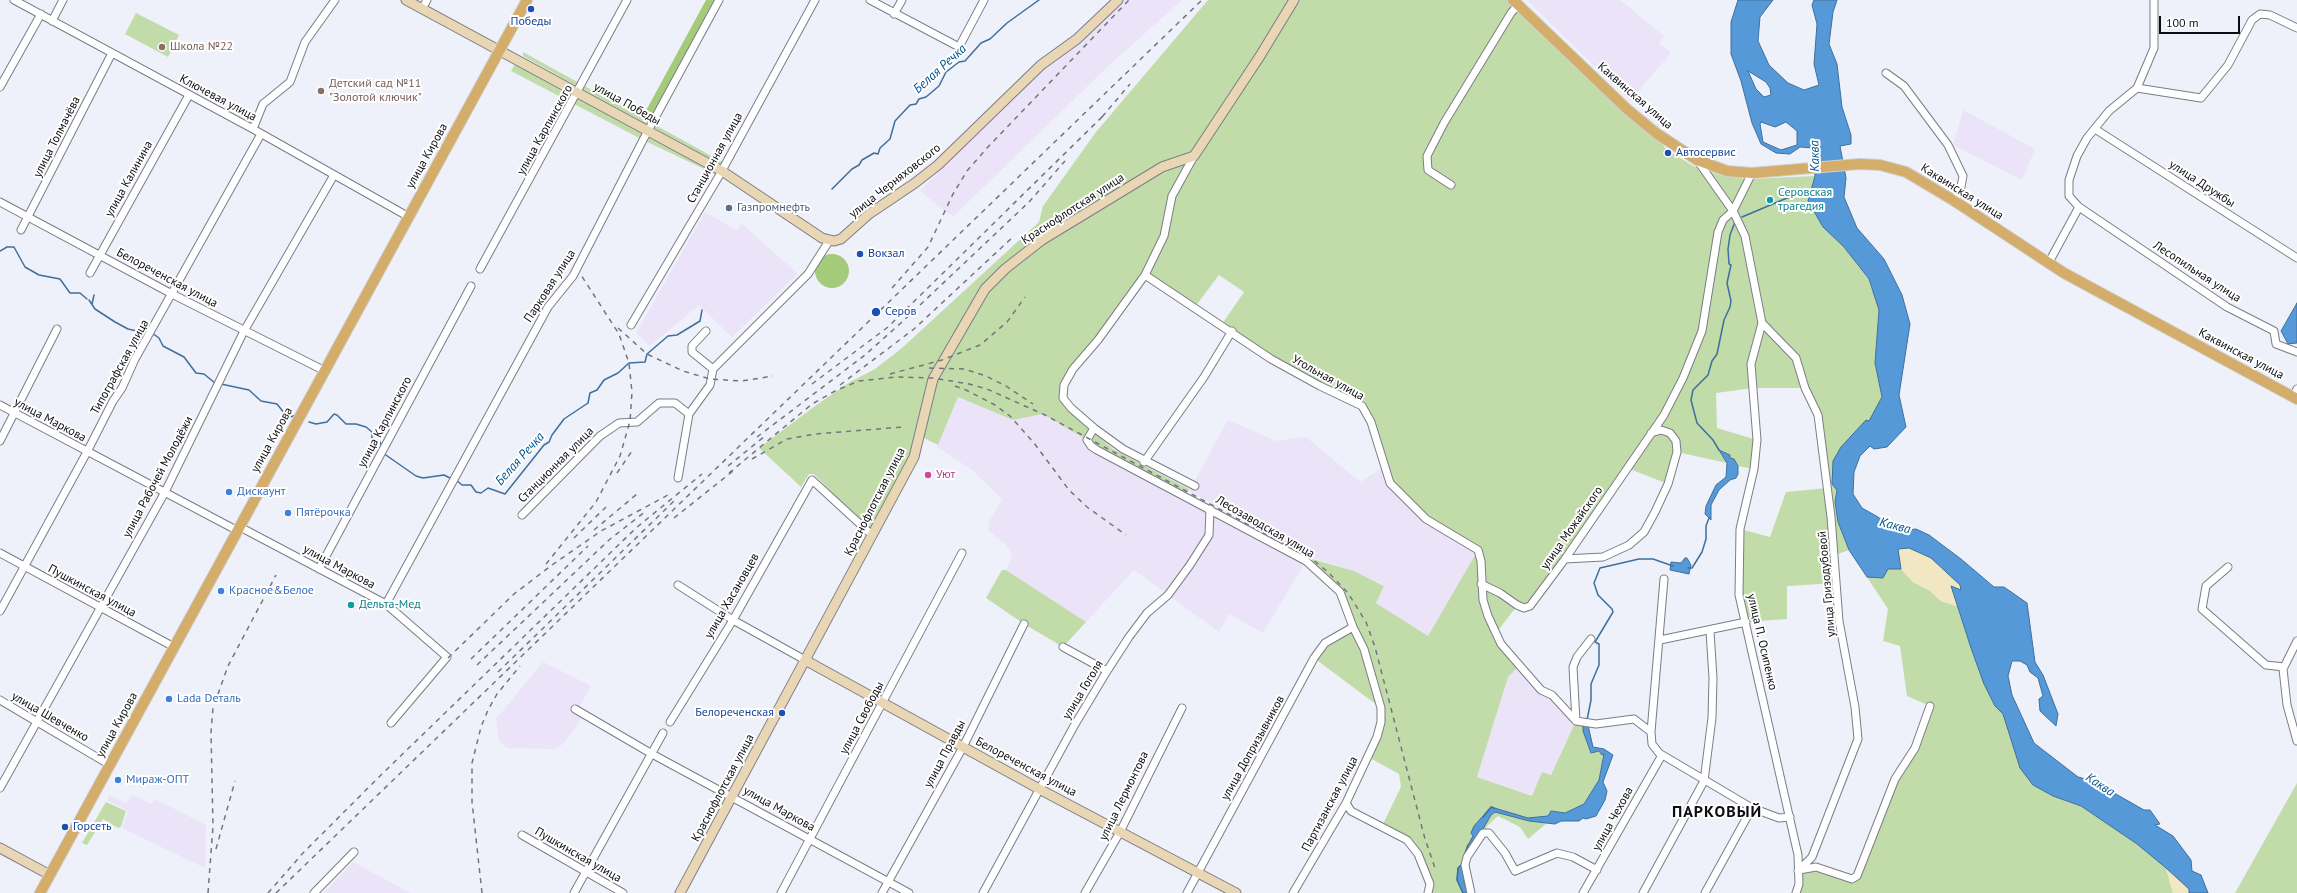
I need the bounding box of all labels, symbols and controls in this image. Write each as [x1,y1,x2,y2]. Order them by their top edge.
marker: Победы [526,4,536,14]
scale bar [2161,8,2242,34]
place label: Победы [510,15,552,29]
text: 100 m [2166,15,2199,30]
place label: Школа №22 [170,40,233,54]
water label: Белая Речка [910,41,970,97]
marker: Школа №22 [157,42,167,52]
street label: Каквинская улица [1595,60,1675,132]
street label: Ключевая улица [177,72,259,124]
place label: Детский сад №11 "Золотой ключик" [329,77,422,105]
street label: улица Победы [591,80,663,128]
street label: улица Карпинского [514,82,576,178]
marker: Детский сад №11 "Золотой ключик" [316,86,326,96]
street label: улица Толмачёва [30,94,84,180]
street label: Станционная улица [684,110,746,206]
street label: улица Кирова [403,121,451,191]
street label: улица Калинина [102,138,156,220]
water label: Каква [1807,140,1823,172]
street label: улица Черняховского [846,141,944,221]
place label: Автосервис [1676,146,1736,160]
marker: Автосервис [1663,148,1673,158]
street label: улица Дружбы [2166,157,2238,211]
street label: Каквинская улица [1918,161,2006,223]
street label: Краснофлотская улица [1019,170,1127,248]
place label: Серовская трагедия [1778,186,1832,214]
marker: Серовская трагедия [1765,195,1775,205]
place label: Газпромнефть [737,201,810,215]
marker: Газпромнефть [724,203,734,213]
street label: Лесопильная улица [2151,238,2243,306]
street label: Белореченская улица [114,245,220,311]
street label: Парковая улица [521,247,579,325]
place label: Вокзал [868,247,904,261]
marker: Вокзал [855,249,865,259]
place label: Серов [885,305,916,319]
marker: Серов [870,306,882,318]
street label: Типографская улица [88,317,152,417]
street label: Каквинская улица [2196,325,2286,383]
street label: Угольная улица [1289,352,1367,404]
street label: улица Карпинского [355,374,415,470]
street label: улица Маркова [11,395,89,445]
street label: улица Кирова [248,405,296,475]
street label: улица Рабочей Молодёжи [120,414,196,540]
street label: Станционная улица [515,424,597,506]
water label: Белая Речка [492,429,548,489]
street label: Краснофлотская улица [841,445,909,559]
place label: Уют [936,468,955,482]
marker: Уют [923,470,933,480]
street label: улица Можайского [1538,484,1606,572]
place label: Дискаунт [237,485,286,499]
marker: Дискаунт [224,487,234,497]
street label: Лесозаводская улица [1213,493,1317,561]
place label: Пятёрочка [296,506,351,520]
marker: Пятёрочка [283,508,293,518]
water label: Каква [1878,515,1912,537]
street label: улица Гризодубовой [1815,530,1839,638]
street label: улица Маркова [300,542,378,592]
street label: улица Хасановцев [702,551,762,641]
street label: Пушкинская улица [46,562,138,620]
place label: Красное&Белое [229,584,314,598]
marker: Красное&Белое [216,586,226,596]
street label: улица П. Осипенко [1744,592,1780,692]
place label: Дельта-Мед [359,598,421,612]
marker: Дельта-Мед [346,600,356,610]
street label: улица Гоголя [1060,658,1106,722]
street label: улица Свободы [837,679,887,757]
street label: улица Шевченко [9,689,91,745]
street label: улица Кирова [93,690,141,760]
place label: Lada Dеталь [177,692,241,706]
street label: улица Допризывников [1218,693,1288,803]
marker: Lada Dеталь [164,694,174,704]
place label: Белореченская [695,706,774,720]
marker: Белореченская [777,708,787,718]
street label: улица Правды [921,718,969,790]
street label: Краснофлотская улица [689,732,757,844]
street label: Белореченская улица [973,734,1079,800]
street label: улица Лермонтова [1096,749,1152,843]
street label: Партизанская улица [1299,754,1361,854]
water label: Каква [2083,770,2117,800]
place label: Мираж-ОПТ [126,773,189,787]
marker: Мираж-ОПТ [113,775,123,785]
street label: улица Маркова [741,783,817,835]
street label: улица Чехова [1589,784,1637,854]
district label: ПАРКОВЫЙ [1672,802,1762,822]
place label: Горсеть [73,820,111,834]
marker: Горсеть [60,822,70,832]
street label: Пушкинская улица [532,824,624,886]

